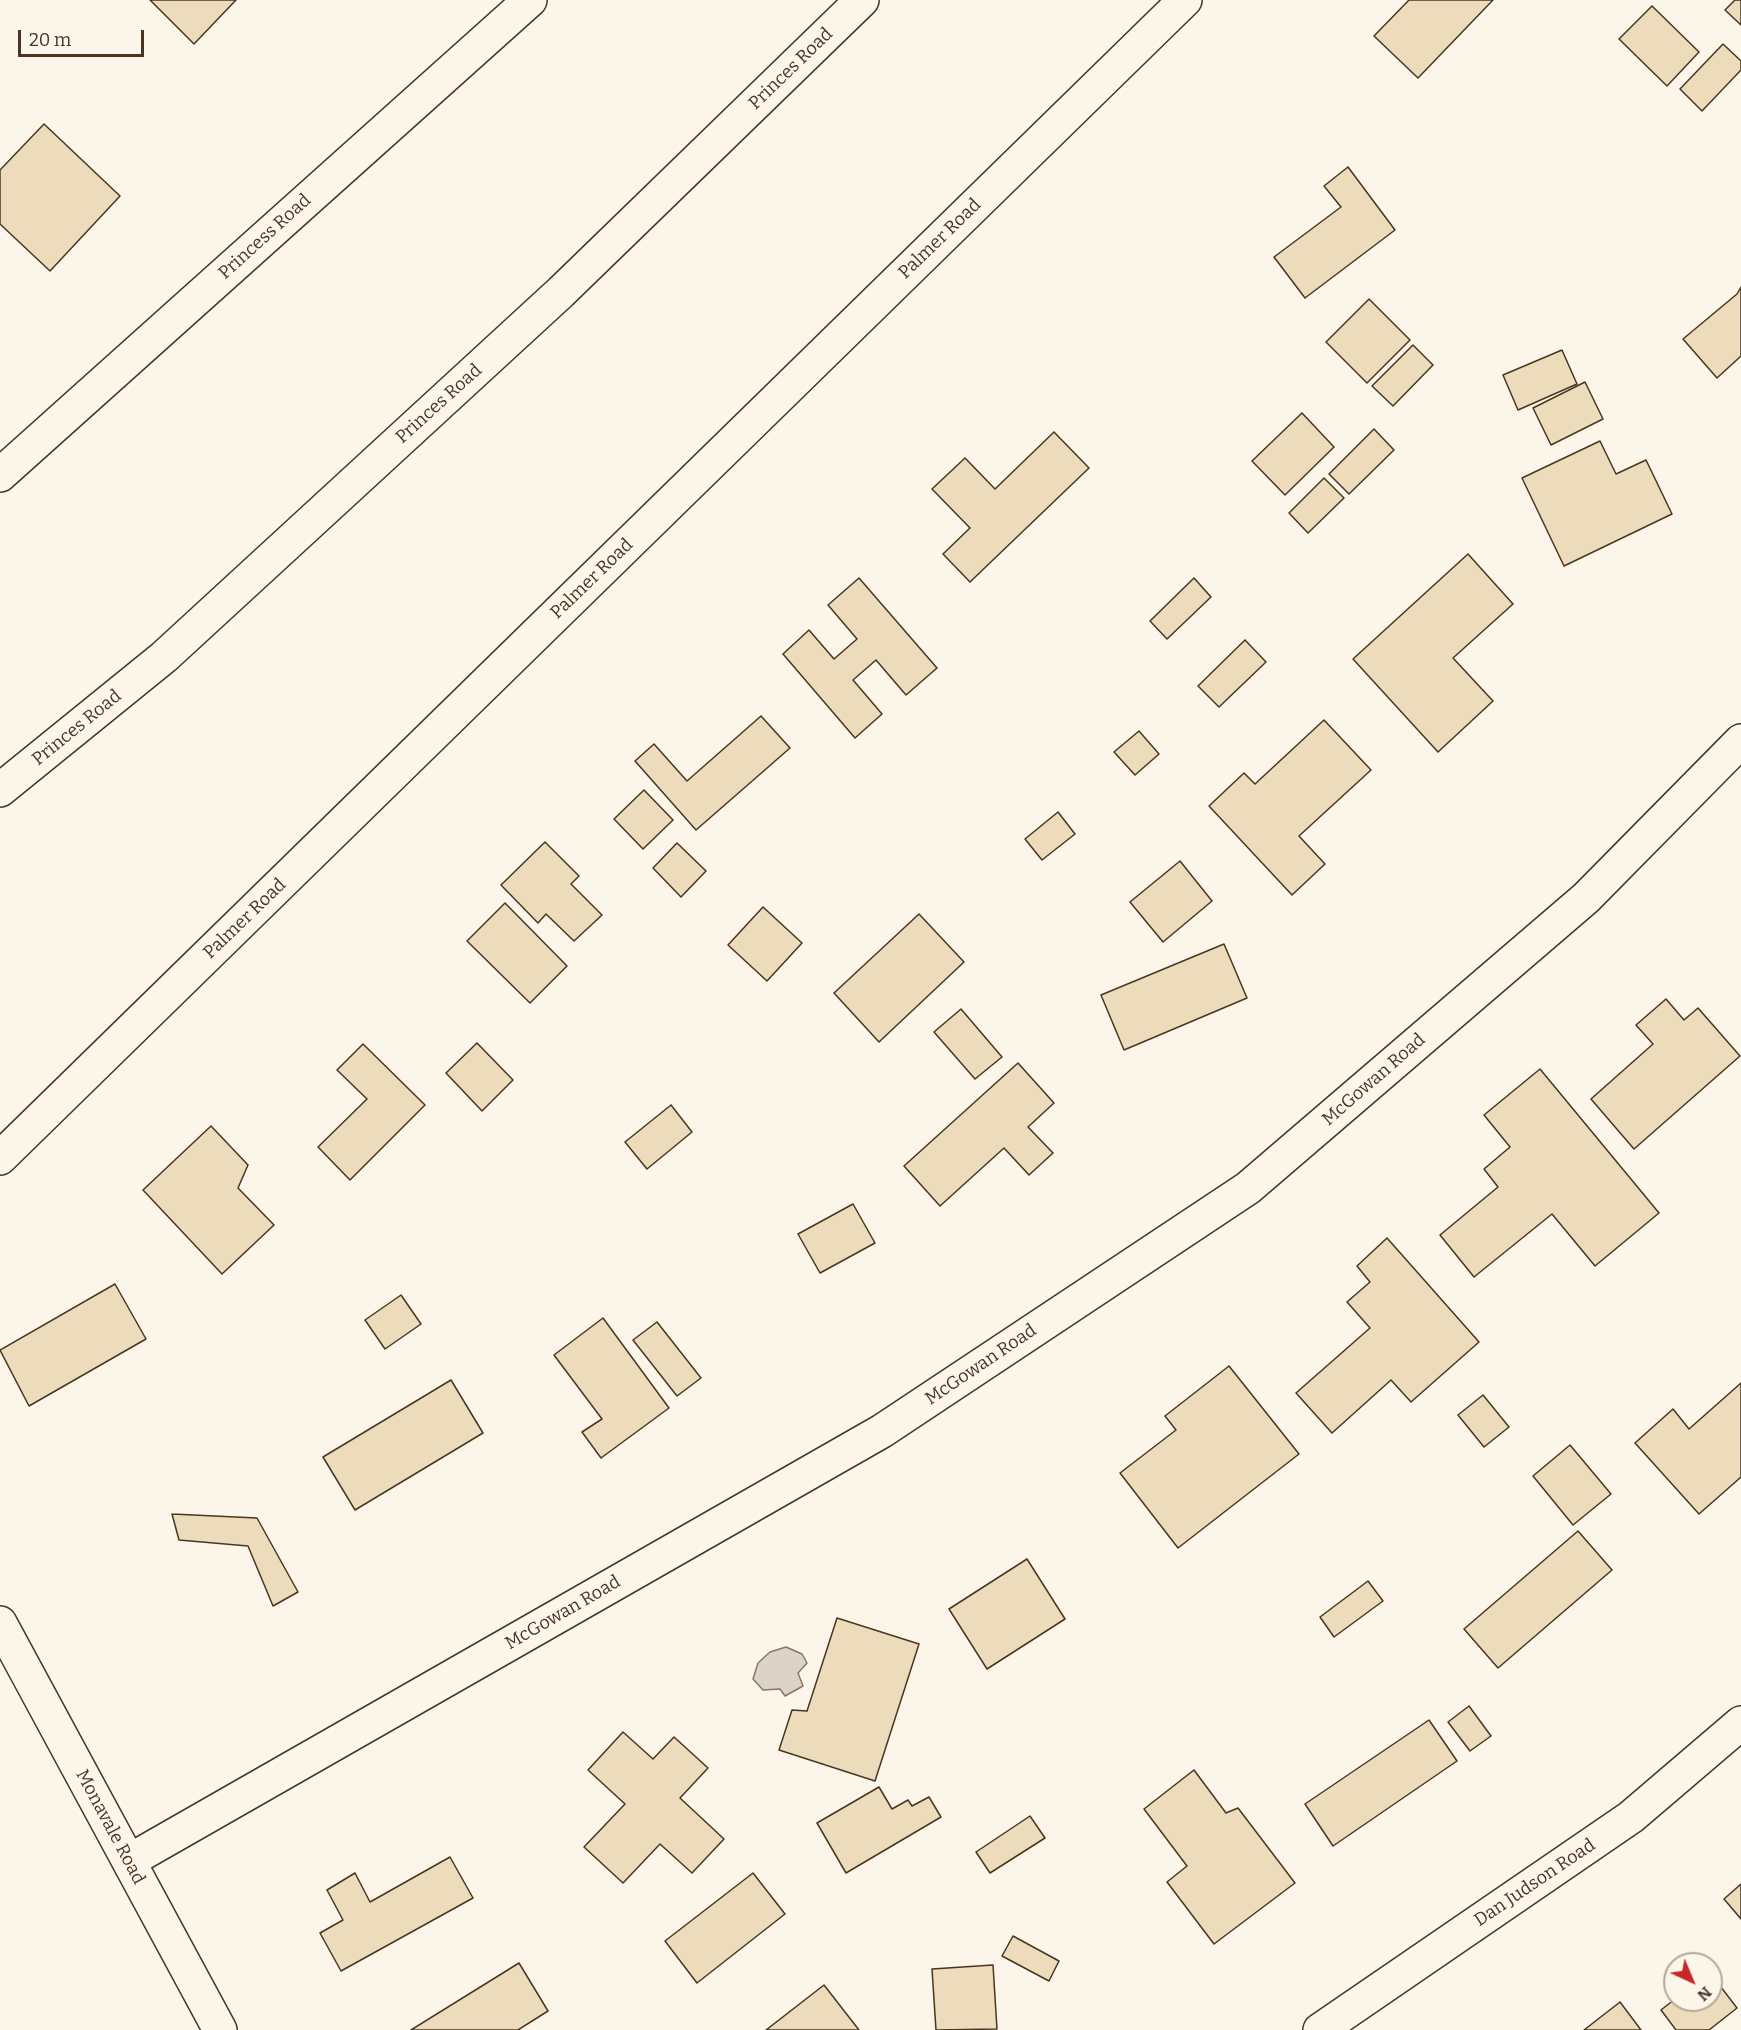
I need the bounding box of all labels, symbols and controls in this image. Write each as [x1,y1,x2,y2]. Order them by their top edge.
scale bar [21,18,147,56]
street label: Princes Road [745,24,837,114]
text: 20 m [29,29,71,51]
street label: Princess Road [214,190,316,284]
street label: Palmer Road [894,194,986,284]
street label: Princes Road [392,360,486,448]
street label: Palmer Road [546,534,638,624]
street label: Princes Road [28,686,126,770]
street label: Palmer Road [199,874,291,964]
street label: McGowan Road [1318,1029,1430,1131]
street label: McGowan Road [921,1320,1041,1410]
street label: McGowan Road [502,1571,624,1655]
street label: Monavale Road [71,1766,149,1888]
street label: Dan Judson Road [1470,1835,1600,1931]
north arrow [1663,1952,1723,2012]
text: N [1693,1983,1716,2005]

